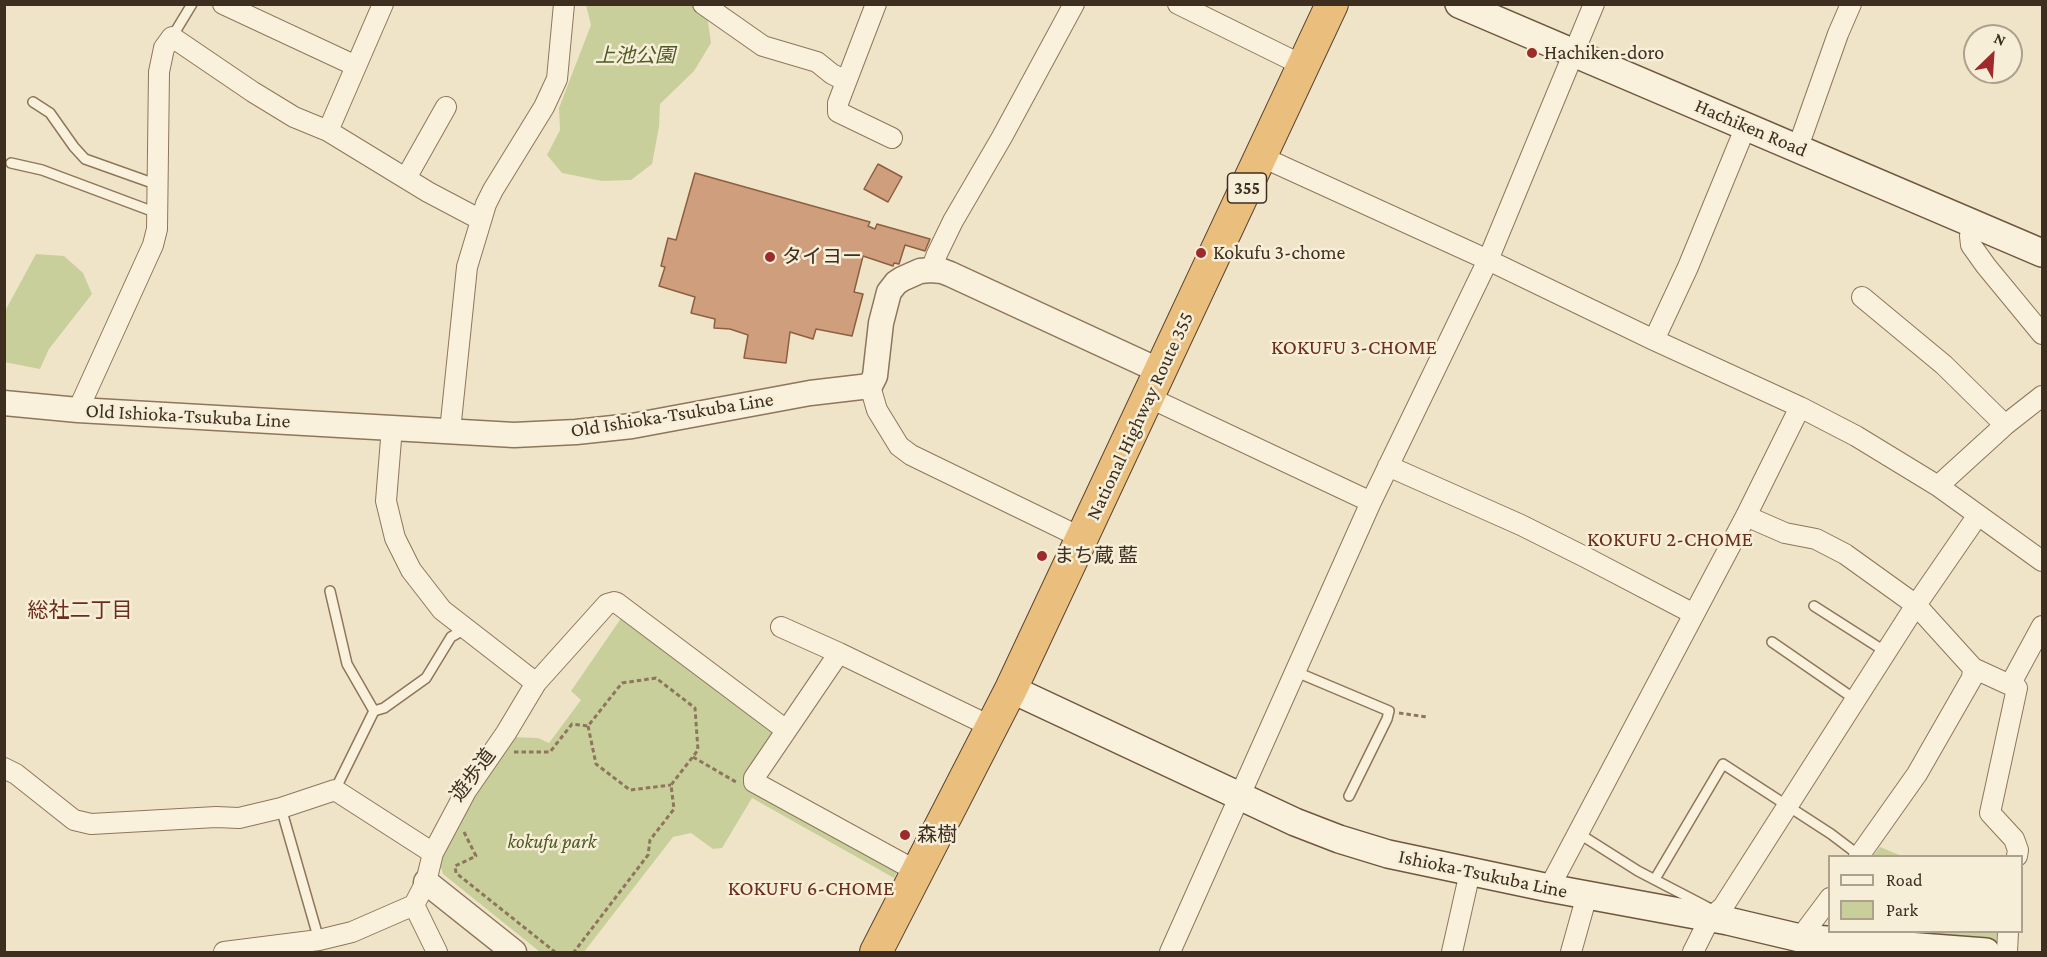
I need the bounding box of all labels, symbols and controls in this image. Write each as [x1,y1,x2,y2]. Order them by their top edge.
north arrow [1963,24,2023,84]
text: N [1991,29,2009,49]
place label: Hachiken-doro [1544,41,1664,65]
park label: 上池公園 [595,44,675,68]
marker: Hachiken-doro [1525,46,1539,60]
street label: Hachiken Road [1691,94,1811,162]
road number: 355 [1228,173,1266,203]
place label: Kokufu 3-chome [1213,241,1345,265]
place label: タイヨー [782,245,862,269]
marker: Kokufu 3-chome [1194,246,1208,260]
marker: タイヨー [763,250,777,264]
street label: National Highway Route 355 [1081,308,1199,524]
district label: KOKUFU 3-CHOME [1260,335,1448,361]
street label: Old Ishioka-Tsukuba Line [569,387,775,443]
street label: Old Ishioka-Tsukuba Line [85,399,291,433]
district label: KOKUFU 2-CHOME [1576,527,1764,553]
place label: まち蔵 藍 [1054,544,1138,568]
marker: まち蔵 藍 [1035,549,1049,563]
district label: 総社二丁目 [28,598,132,624]
street label: 遊歩道 [445,744,501,806]
place label: 森樹 [917,823,957,847]
marker: 森樹 [898,828,912,842]
park label: kokufu park [507,830,597,854]
street label: Ishioka-Tsukuba Line [1396,844,1570,904]
legend [1828,855,2023,933]
text: Road [1886,870,1923,890]
district label: KOKUFU 6-CHOME [717,876,905,902]
text: Park [1886,900,1918,920]

